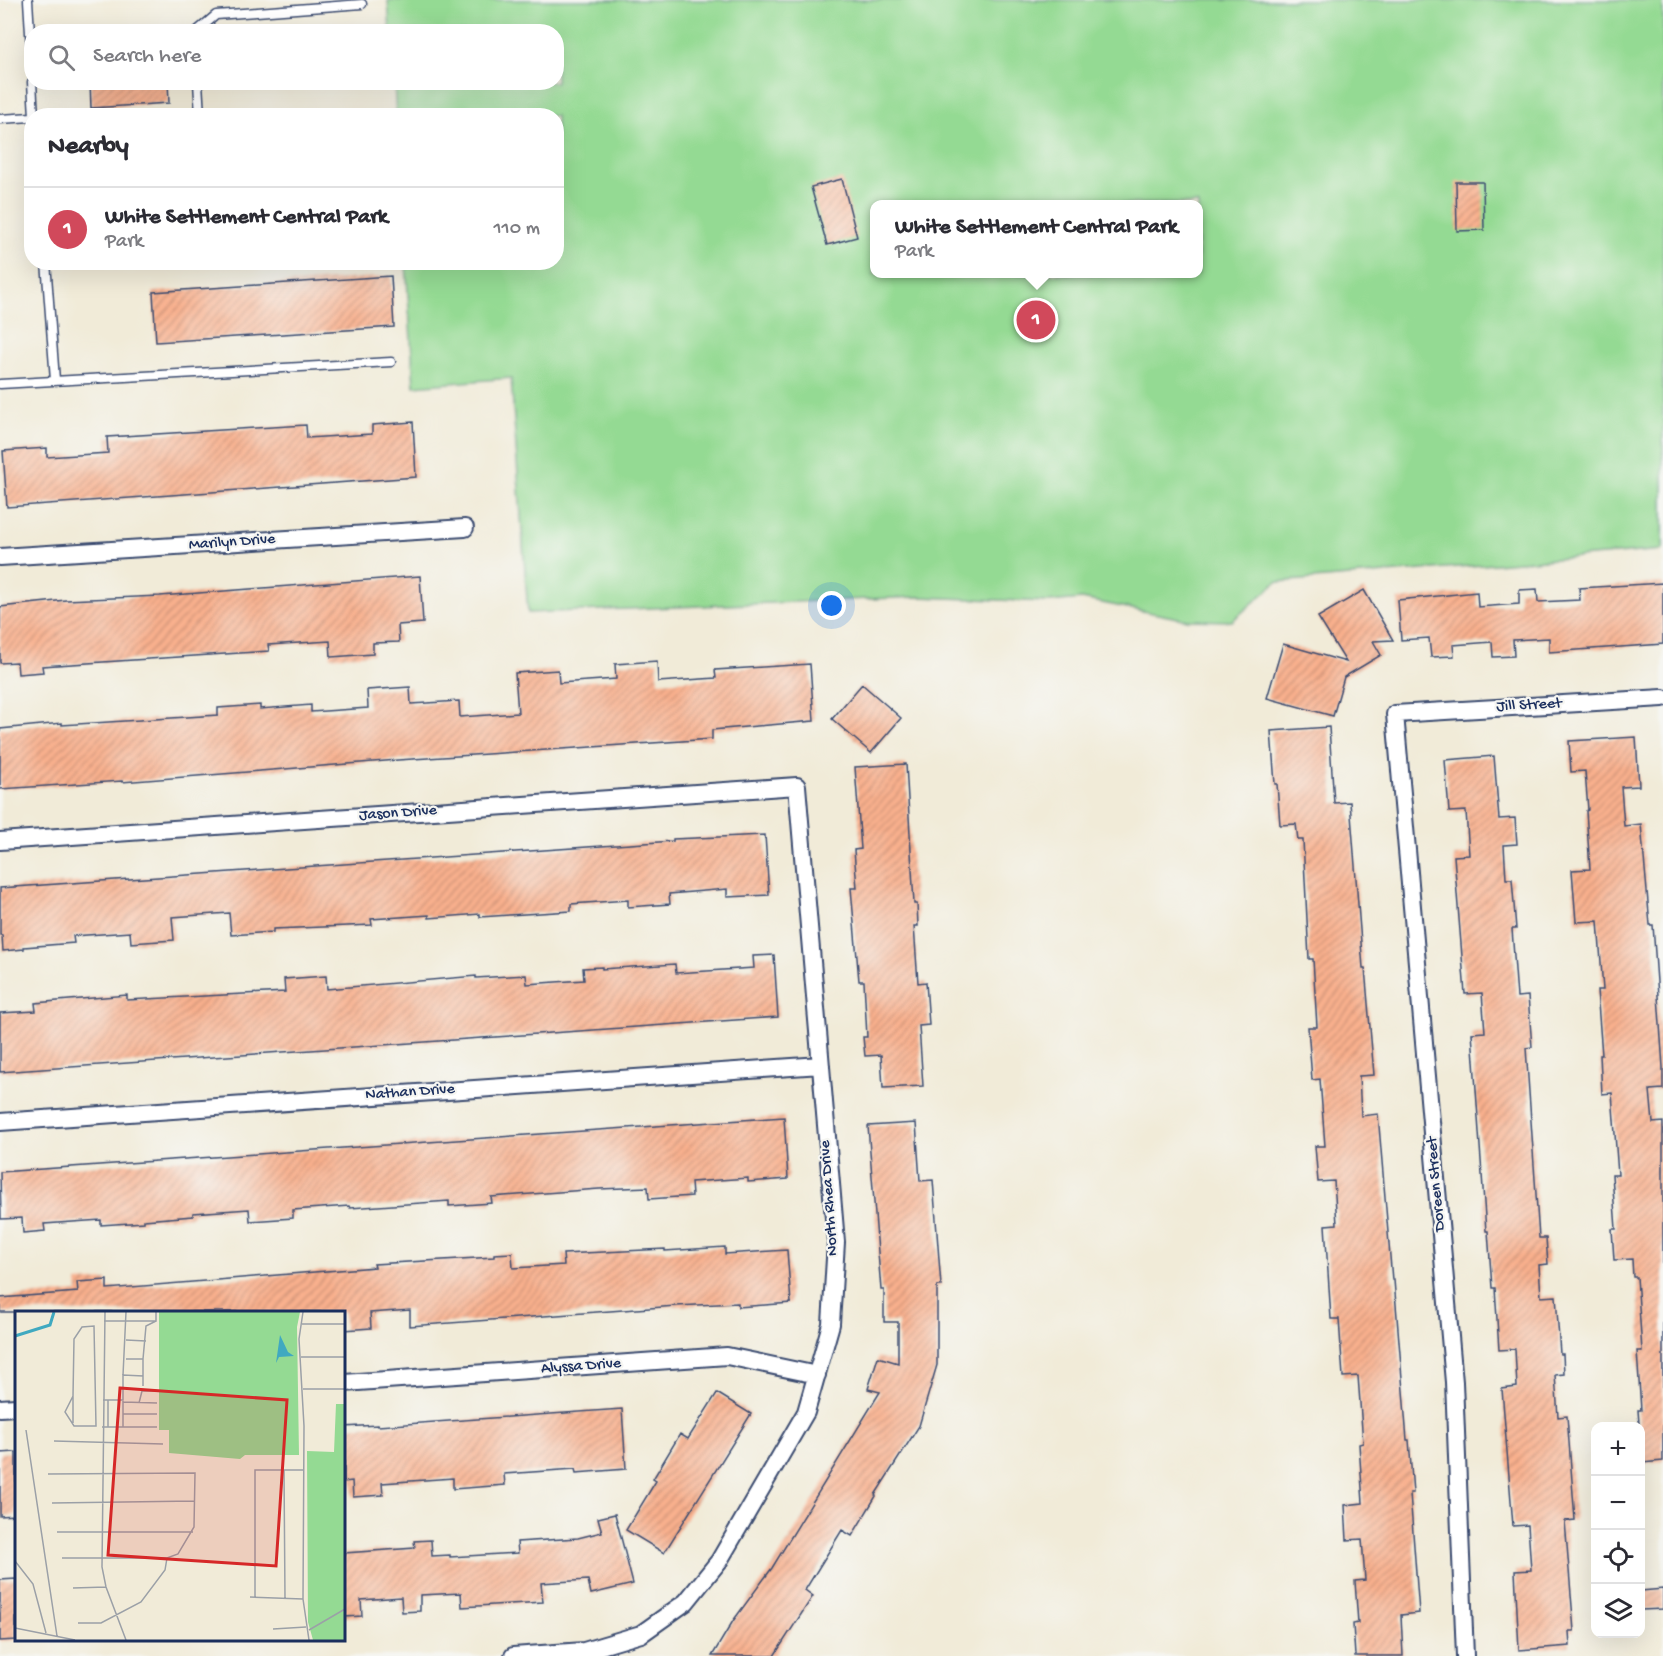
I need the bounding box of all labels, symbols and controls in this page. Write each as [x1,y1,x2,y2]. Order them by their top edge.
search box [24,24,564,90]
icon: search [45,41,78,74]
text: Search here [93,44,201,70]
text: Nearby [48,132,129,163]
popup [870,200,1203,278]
text: White Settlement Central Park [105,205,388,231]
text: White Settlement Central Park [895,215,1178,241]
text: 1 [63,218,72,241]
text: 110 m [494,218,540,241]
text: Park [105,231,143,254]
text: Park [895,241,933,264]
pin: 1 [1016,298,1056,342]
street label: Marilyn Drive [188,530,277,556]
your location [817,591,846,620]
street label: Jill Street [1496,695,1564,717]
street label: Jason Drive [359,802,438,826]
street label: Nathan Drive [365,1080,456,1106]
street label: Doreen Street [1423,1134,1451,1233]
street label: North Rhea Drive [816,1139,844,1257]
inset map [15,1311,345,1641]
street label: Alyssa Drive [540,1355,622,1379]
map controls [1591,1422,1645,1638]
button: + [1591,1422,1645,1476]
button: − [1591,1476,1645,1530]
button: locate [1591,1530,1645,1584]
button: layers [1591,1584,1645,1638]

